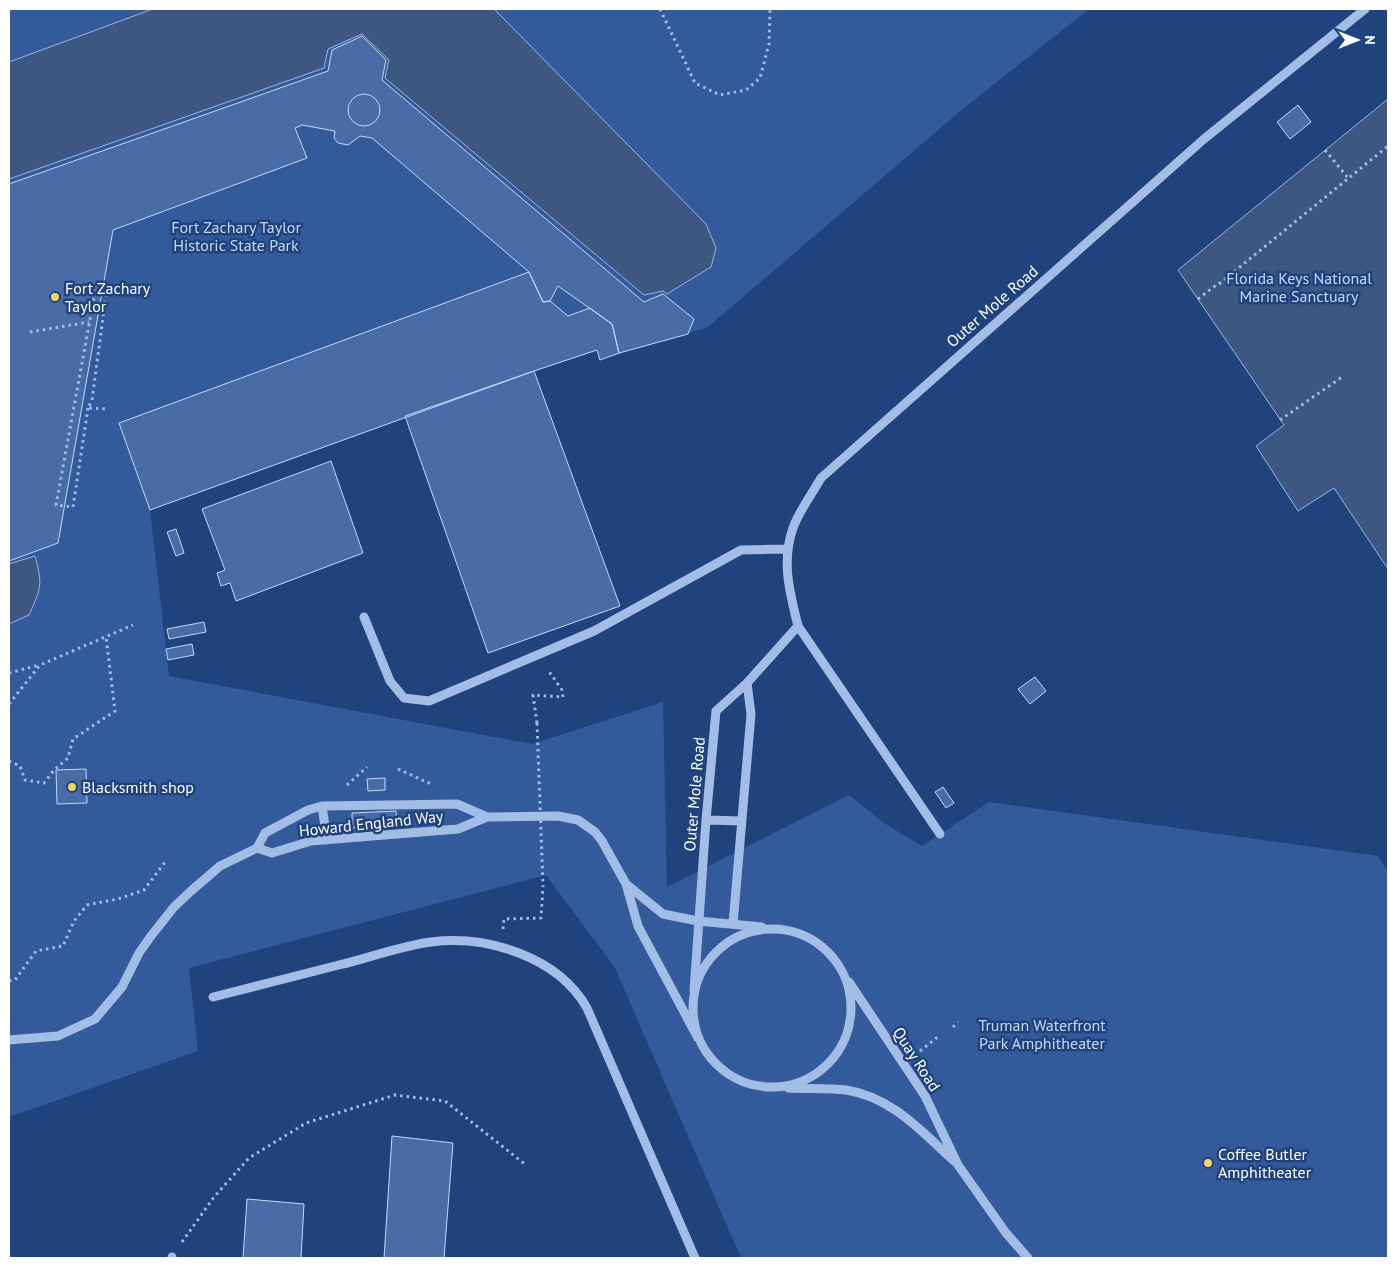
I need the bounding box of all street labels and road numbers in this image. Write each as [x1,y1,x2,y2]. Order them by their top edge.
street label: Outer Mole Road [942,261,1042,351]
street label: Outer Mole Road [679,736,709,852]
street label: Howard England Way [298,805,445,841]
street label: Quay Road [889,1023,945,1095]

